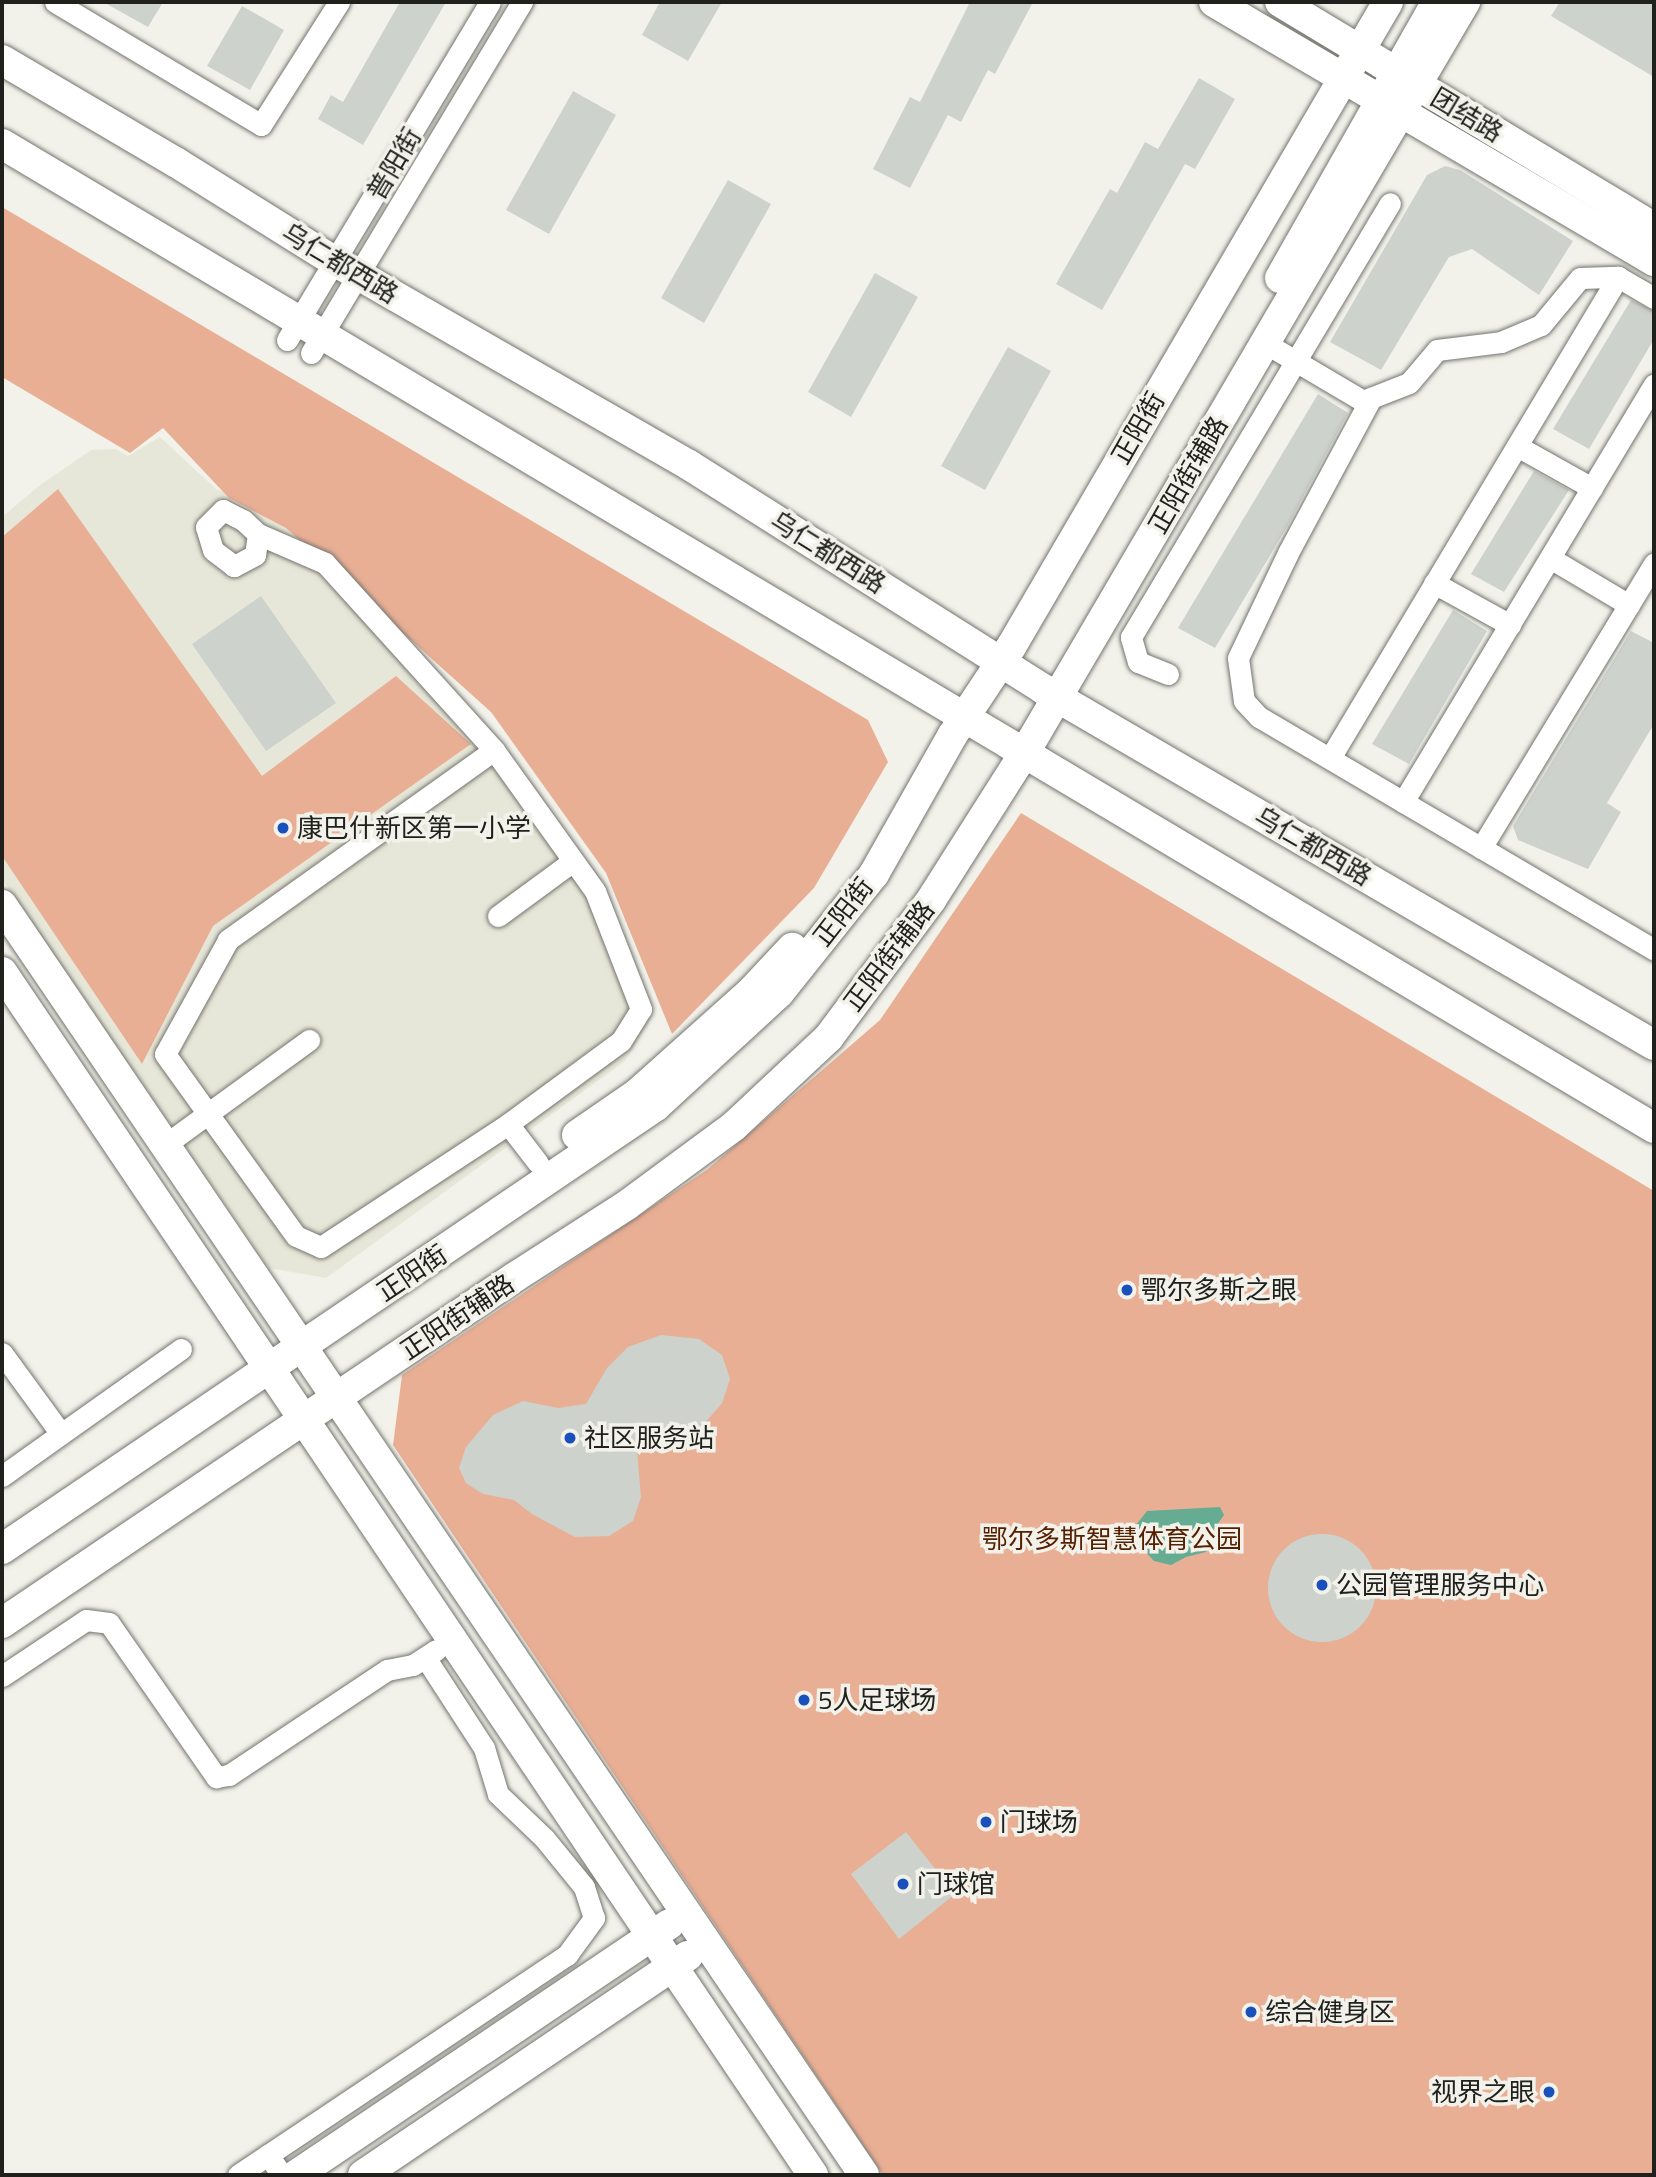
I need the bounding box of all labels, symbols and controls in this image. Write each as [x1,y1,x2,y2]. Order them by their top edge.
street label: 团结路 [1426,82,1508,148]
street label: 普阳街 [361,123,427,205]
street label: 乌仁都西路 [276,216,404,310]
street label: 正阳街 [1105,386,1171,470]
street label: 正阳街辅路 [1142,411,1234,539]
street label: 乌仁都西路 [765,504,891,600]
street label: 乌仁都西路 [1249,800,1377,892]
place label: 康巴什新区第一小学 [297,812,531,844]
marker: 康巴什新区第一小学 [275,820,291,836]
street label: 正阳街 [807,872,879,952]
street label: 正阳街辅路 [837,895,941,1017]
street label: 正阳街 [371,1238,453,1308]
street label: 正阳街辅路 [394,1268,520,1366]
place label: 鄂尔多斯之眼 [1141,1274,1297,1306]
marker: 鄂尔多斯之眼 [1119,1282,1135,1298]
place label: 社区服务站 [584,1422,714,1454]
marker: 社区服务站 [562,1430,578,1446]
park label: 鄂尔多斯智慧体育公园 [982,1523,1242,1555]
place label: 公园管理服务中心 [1336,1569,1544,1601]
marker: 公园管理服务中心 [1314,1577,1330,1593]
place label: 5人足球场 [818,1684,937,1716]
marker: 5人足球场 [796,1692,812,1708]
place label: 门球场 [1000,1806,1078,1838]
marker: 门球场 [978,1814,994,1830]
place label: 门球馆 [917,1868,995,1900]
marker: 门球馆 [895,1876,911,1892]
place label: 综合健身区 [1265,1996,1395,2028]
marker: 综合健身区 [1243,2004,1259,2020]
place label: 视界之眼 [1431,2076,1535,2108]
marker: 视界之眼 [1541,2084,1557,2100]

